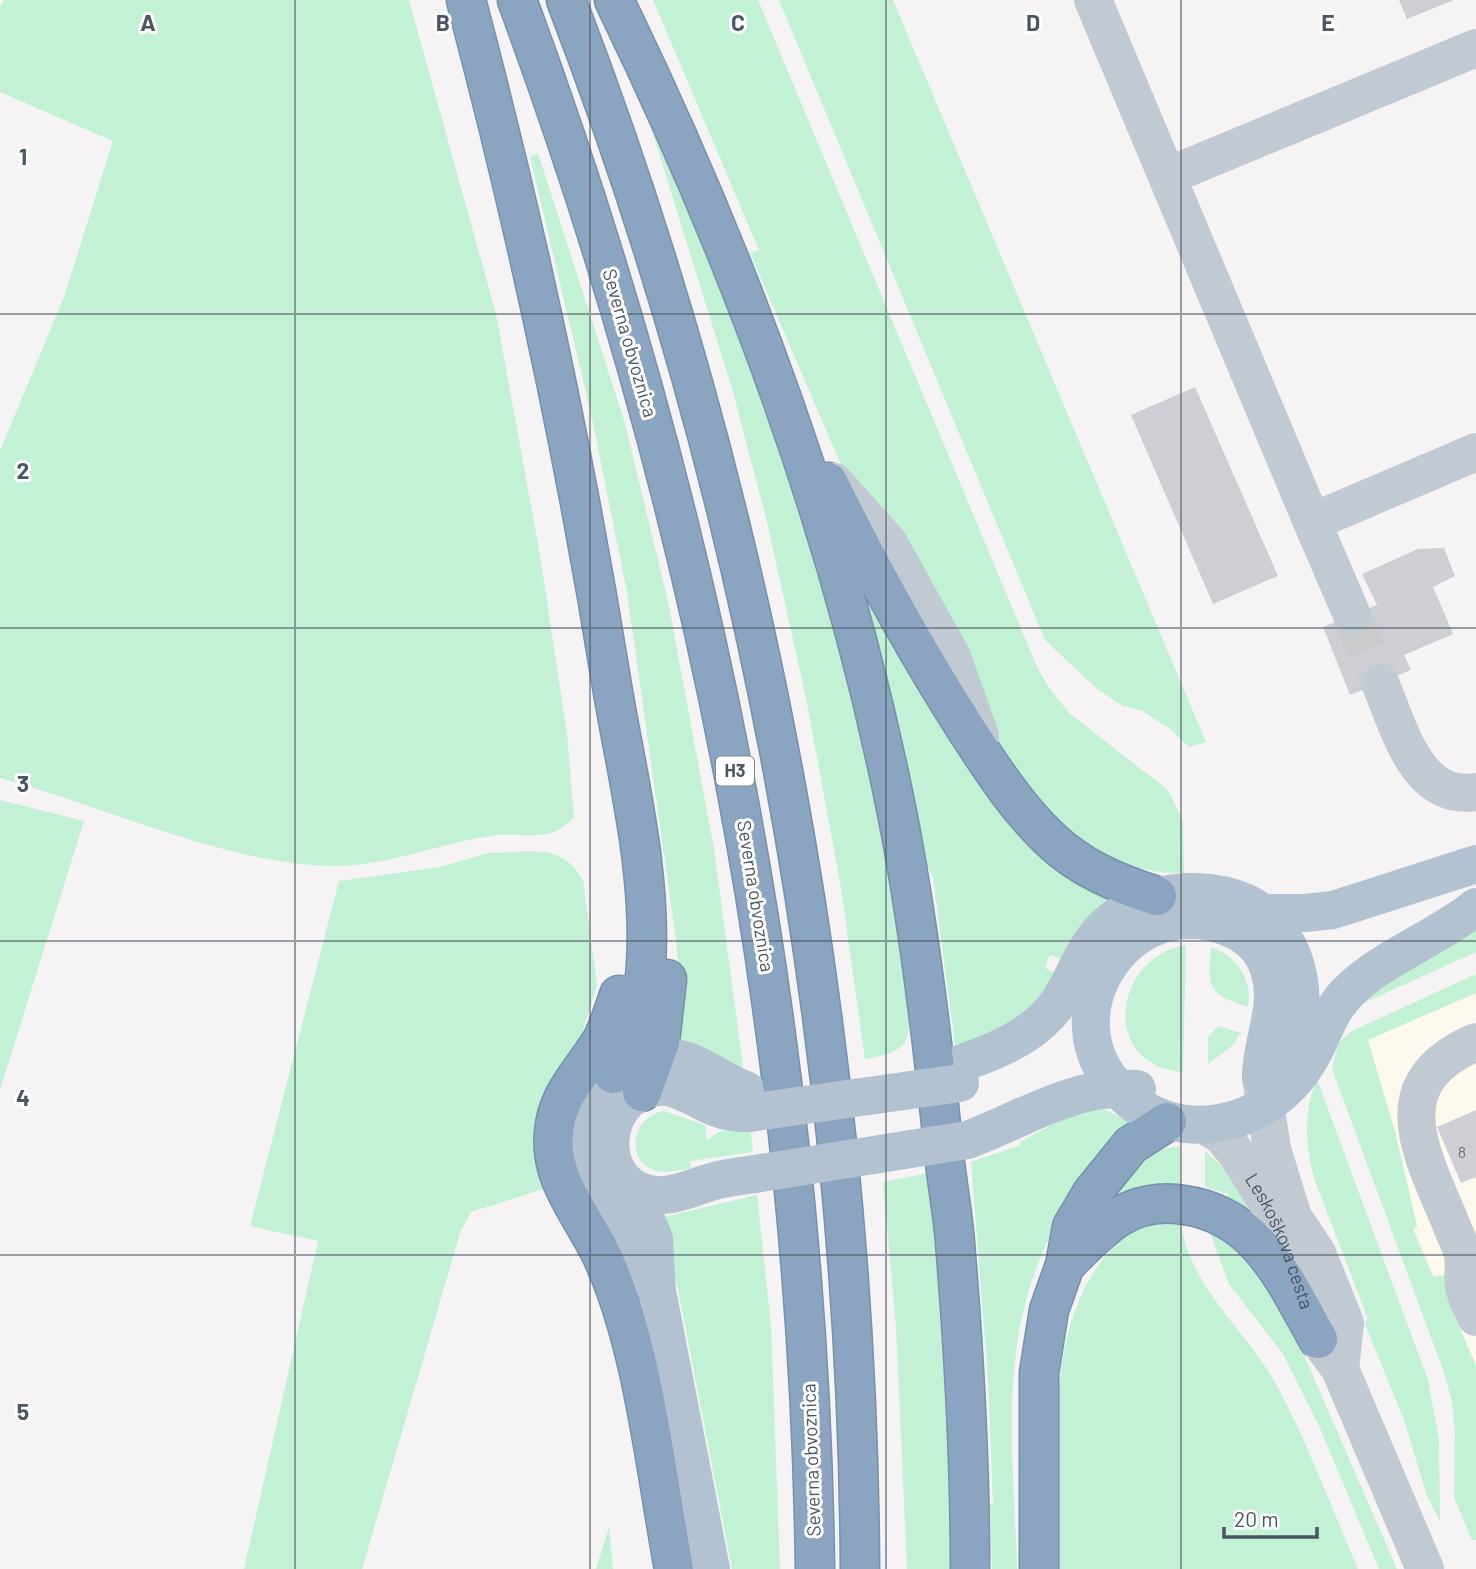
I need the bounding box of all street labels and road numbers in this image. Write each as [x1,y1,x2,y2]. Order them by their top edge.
street label: Severna obvoznica [598,266,663,420]
road number: H3 [716,756,754,786]
street label: Severna obvoznica [733,818,780,973]
street label: Leskoškova cesta [1241,1169,1319,1312]
street label: Severna obvoznica [796,1383,825,1537]

